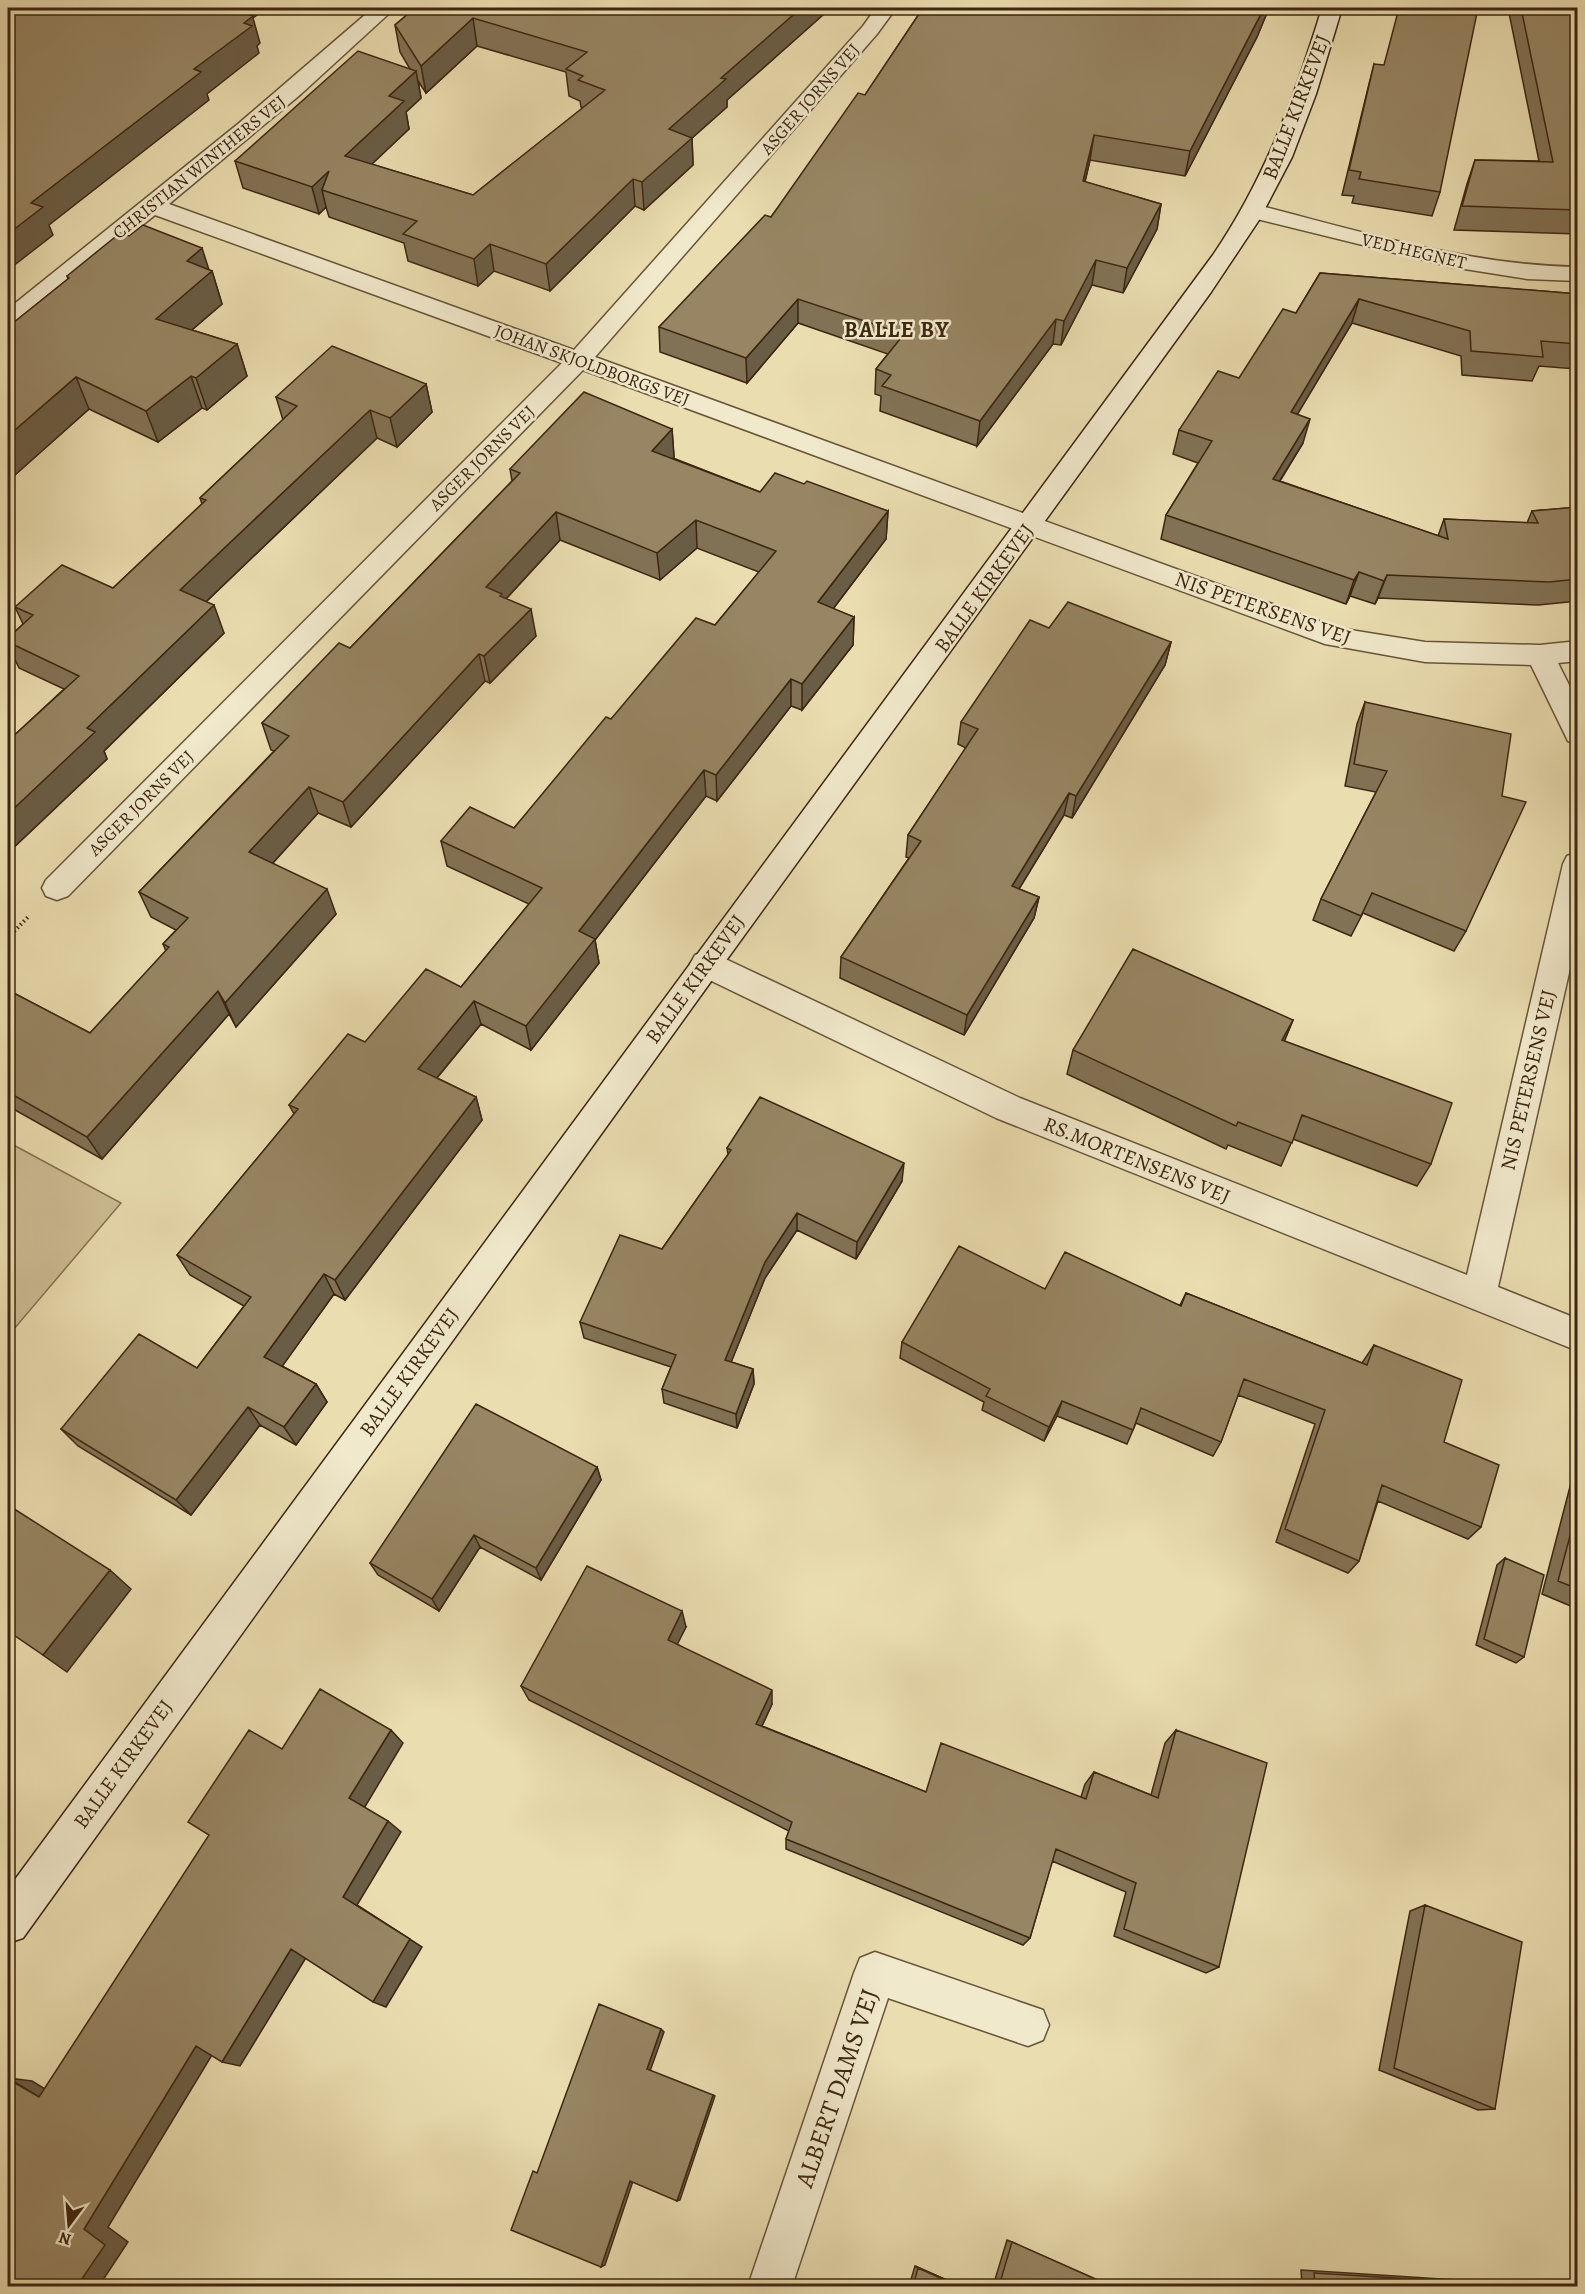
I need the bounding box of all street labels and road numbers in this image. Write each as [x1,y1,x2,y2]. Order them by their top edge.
street label: BALLE KIRKEVEJ [1255,31,1337,183]
street label: ASGER JORNS VEJ [754,38,865,161]
street label: CHRISTIAN WINTHERS VEJ [107,90,291,244]
street label: VED HEGNET [1358,227,1469,275]
street label: JOHAN SKJOLDBORGS VEJ [491,318,693,412]
street label: ASGER JORNS VEJ [423,400,540,517]
street label: BALLE KIRKEVEJ [928,518,1040,658]
street label: NIS PETERSENS VEJ [1171,565,1355,651]
street label: ASGER JORNS VEJ [82,745,199,862]
street label: BALLE KIRKEVEJ [639,909,751,1049]
street label: NIS PETERSENS VEJ [1494,987,1562,1173]
street label: RS.MORTENSENS VEJ [1039,1110,1235,1210]
street label: BALLE KIRKEVEJ [353,1302,465,1442]
street label: BALLE KIRKEVEJ [67,1694,179,1834]
street label: ALBERT DAMS VEJ [786,1984,887,2193]

